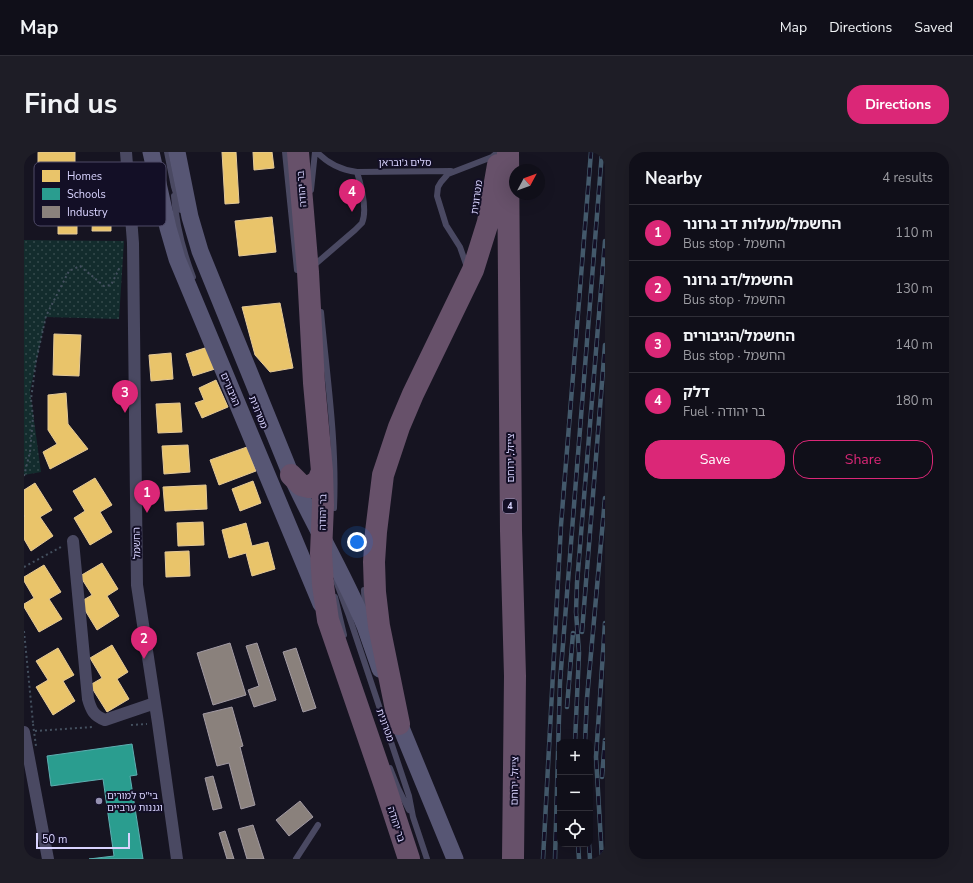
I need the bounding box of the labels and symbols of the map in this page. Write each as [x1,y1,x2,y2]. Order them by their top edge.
street label: סלים ג'ובראן [379,156,431,170]
legend [34,162,166,226]
north arrow [509,164,545,200]
text: Homes [67,169,102,184]
street label: בר יהודה [293,170,311,208]
pin: 4 [339,179,365,212]
street label: מטרונית [468,179,486,215]
text: Schools [67,187,106,202]
text: Industry [67,205,108,220]
street label: הגיבורים [217,370,243,408]
pin: 3 [112,380,138,413]
street label: מטרונית [245,394,271,431]
street label: צייזל, ירוחם [504,433,518,483]
pin: 1 [134,480,160,513]
street label: בר יהודה [316,493,330,531]
road number: 4 [503,499,517,513]
street label: החשמל [130,527,144,559]
your location [347,532,367,552]
pin: 2 [131,626,157,659]
street label: מטרונית [373,707,398,744]
street label: צייזל, ירוחם [508,756,522,806]
place label: בי"ס למורים וגננות ערביים [107,789,163,815]
marker: בי"ס למורים וגננות ערביים [94,796,104,806]
street label: בר יהודה [384,805,408,844]
scale bar [36,831,130,850]

